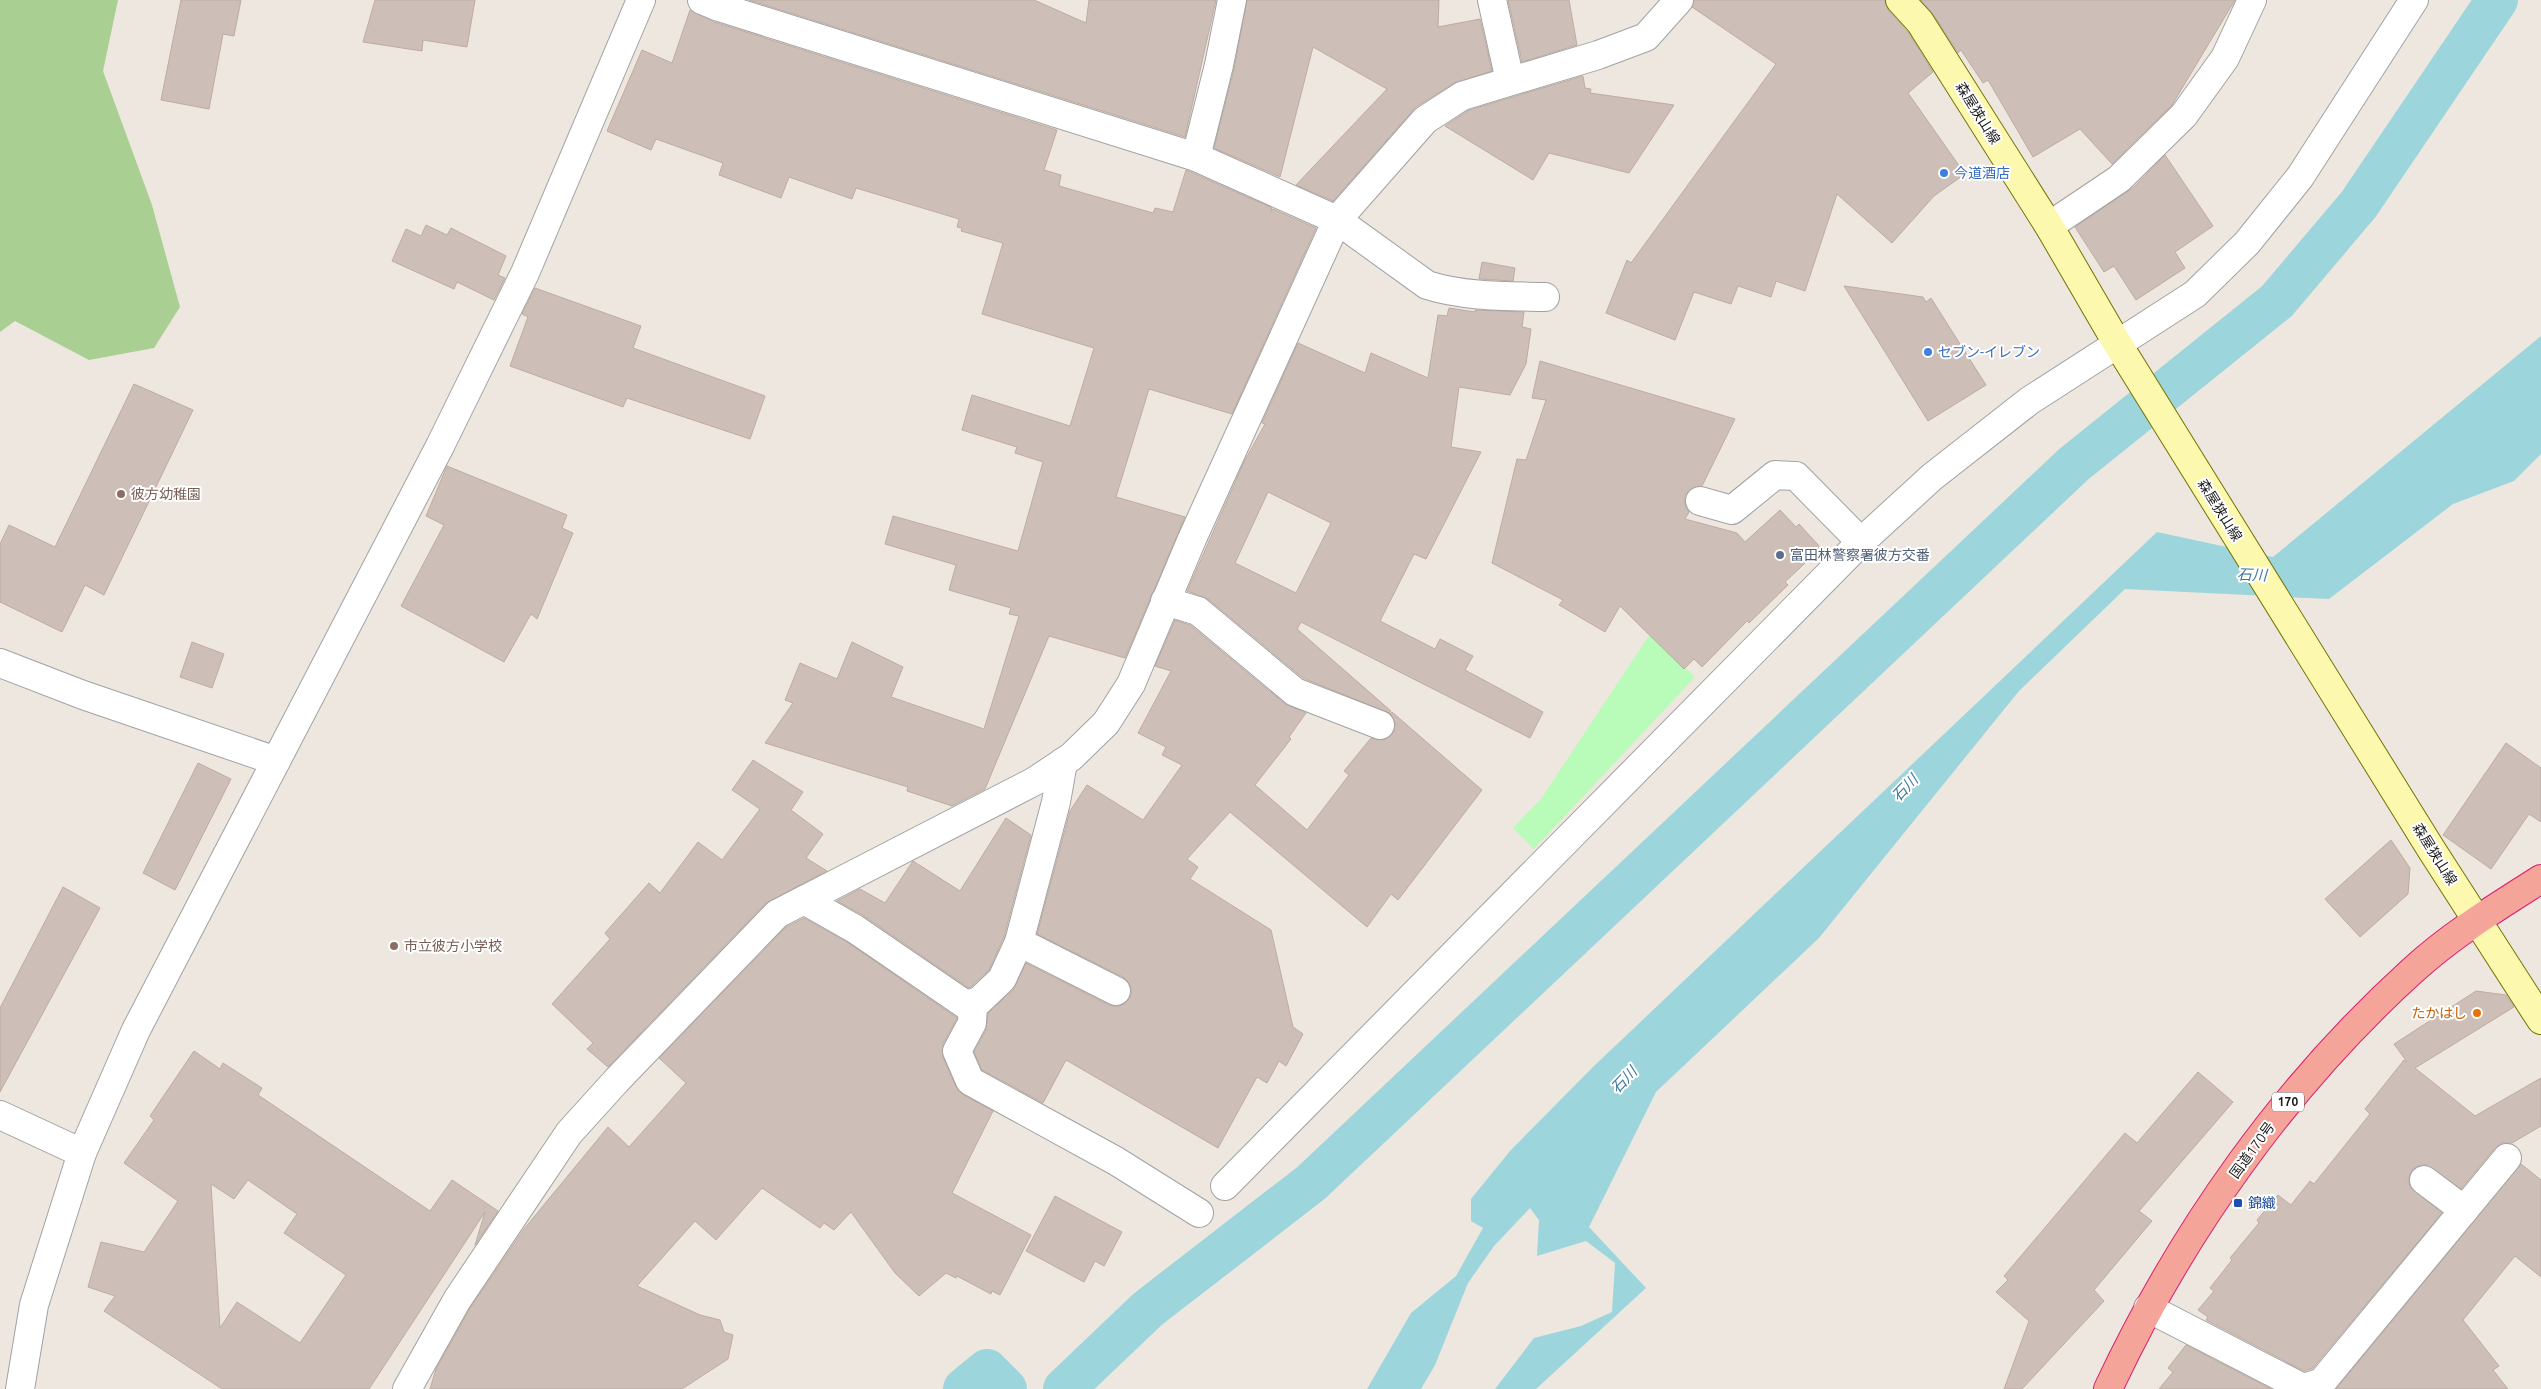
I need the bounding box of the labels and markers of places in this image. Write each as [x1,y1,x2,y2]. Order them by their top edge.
place label: 今道酒店 [1954,165,2010,181]
marker: 今道酒店 [1938,167,1950,179]
place label: セブン-イレブン [1938,344,2040,360]
marker: セブン-イレブン [1922,346,1934,358]
place label: 彼方幼稚園 [131,486,201,502]
marker: 彼方幼稚園 [115,488,127,500]
place label: 富田林警察署彼方交番 [1790,547,1930,563]
marker: 富田林警察署彼方交番 [1774,549,1786,561]
place label: 市立彼方小学校 [404,938,502,954]
marker: 市立彼方小学校 [388,940,400,952]
place label: たかはし [2412,1005,2467,1021]
marker: たかはし [2471,1007,2483,1019]
place label: 錦織 [2248,1195,2276,1211]
marker: 錦織 [2232,1197,2244,1209]

